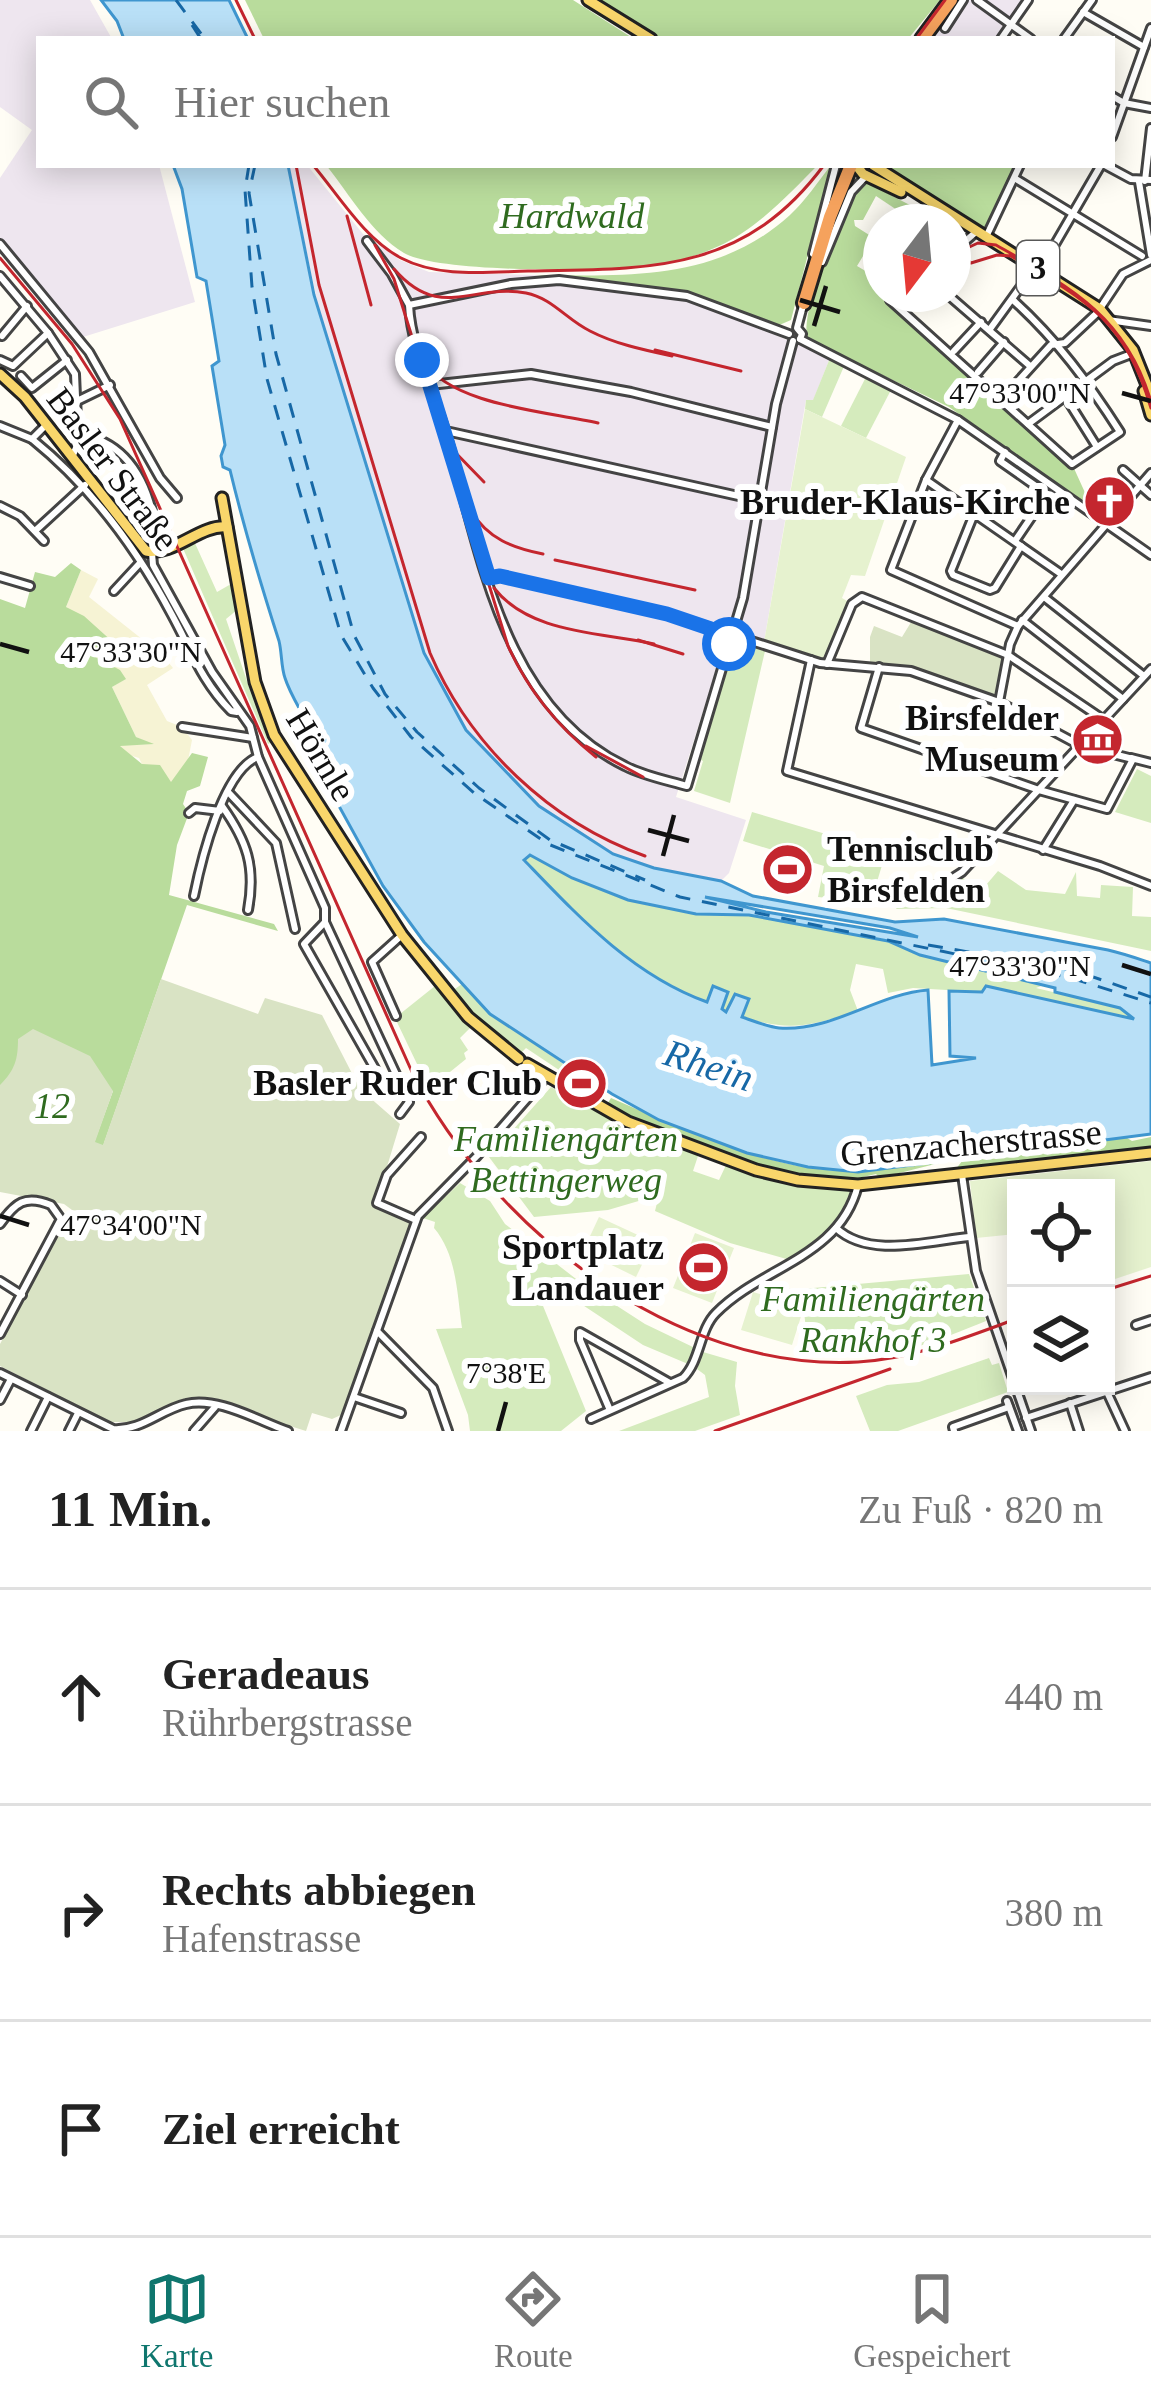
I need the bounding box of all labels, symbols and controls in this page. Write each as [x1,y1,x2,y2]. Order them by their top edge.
search box [36,36,1115,168]
icon: search [78,69,144,135]
text: Hier suchen [174,77,390,127]
park label: Hardwald [499,196,645,236]
north arrow [863,204,971,312]
road number: 3 [1017,241,1059,295]
route end [395,333,449,387]
text: 47°33'00"N [949,376,1091,409]
street label: Basler Straße [39,380,187,558]
church icon: Bruder-Klaus-Kirche [1081,474,1137,530]
place label: Bruder-Klaus-Kirche [740,482,1070,522]
route start [702,617,756,671]
text: 47°33'30"N [60,635,202,668]
place label: Birsfelder Museum [905,698,1059,779]
street label: Hörnle [278,702,364,808]
museum icon: Birsfelder Museum [1070,711,1126,767]
place label: Tennisclub Birsfelden [827,829,994,910]
sports icon: Tennisclub Birsfelden [760,842,816,898]
text: 47°33'30"N [949,949,1091,982]
water label: Rhein [658,1030,759,1100]
sports icon: Basler Ruder Club [553,1055,609,1111]
place label: Basler Ruder Club [253,1063,542,1103]
park label: 12 [34,1086,70,1126]
street label: Grenzacherstrasse [839,1112,1103,1174]
park label: Familiengärten Bettingerweg [453,1119,678,1200]
map controls [1007,1179,1115,1395]
button: locate [1007,1179,1115,1287]
text: 47°34'00"N [60,1208,202,1241]
place label: Sportplatz Landauer [502,1227,664,1308]
sports icon: Sportplatz Landauer [675,1240,731,1296]
park label: Familiengärten Rankhof 3 [760,1279,985,1360]
button: layers [1007,1287,1115,1395]
text: 7°38'E [466,1356,546,1389]
text: 11 Min. [48,1481,212,1537]
text: Zu Fuß · 820 m [858,1488,1103,1531]
text: Geradeaus [162,1649,370,1699]
icon: ahead [48,1664,114,1730]
text: 440 m [1004,1675,1103,1718]
text: Rührbergstrasse [162,1701,413,1744]
text: Rechts abbiegen [162,1865,476,1915]
icon: right [48,1880,114,1946]
text: 380 m [1004,1891,1103,1934]
text: Hafenstrasse [162,1917,361,1960]
icon: arrive [48,2096,114,2162]
text: Ziel erreicht [162,2104,400,2154]
tab: Karte [140,2266,214,2375]
tab: Route [494,2266,573,2375]
tab: Gespeichert [853,2266,1011,2375]

